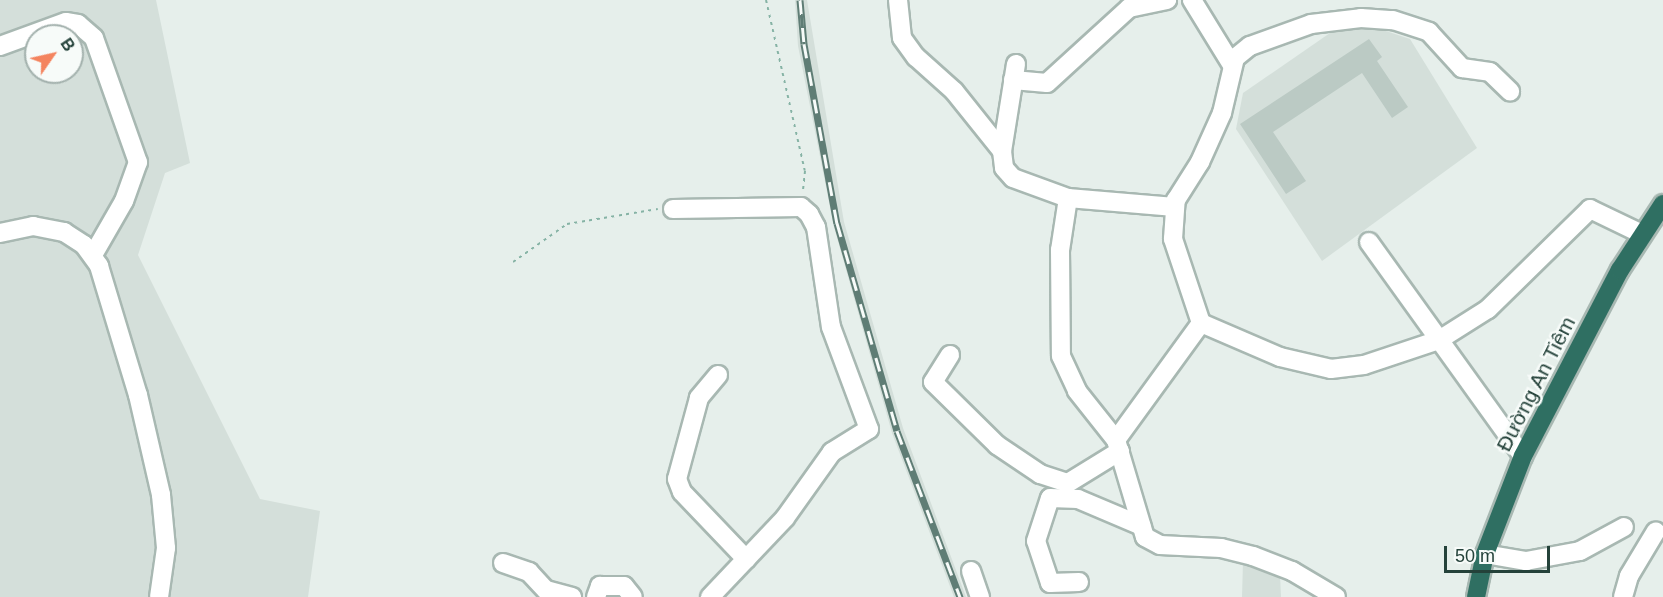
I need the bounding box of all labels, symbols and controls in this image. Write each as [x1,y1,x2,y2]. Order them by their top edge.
north arrow [24,24,84,84]
text: B [57,35,78,54]
street label: Đường An Tiêm [1491,312,1581,456]
scale bar [1447,534,1554,572]
text: 50 m [1455,546,1495,566]

